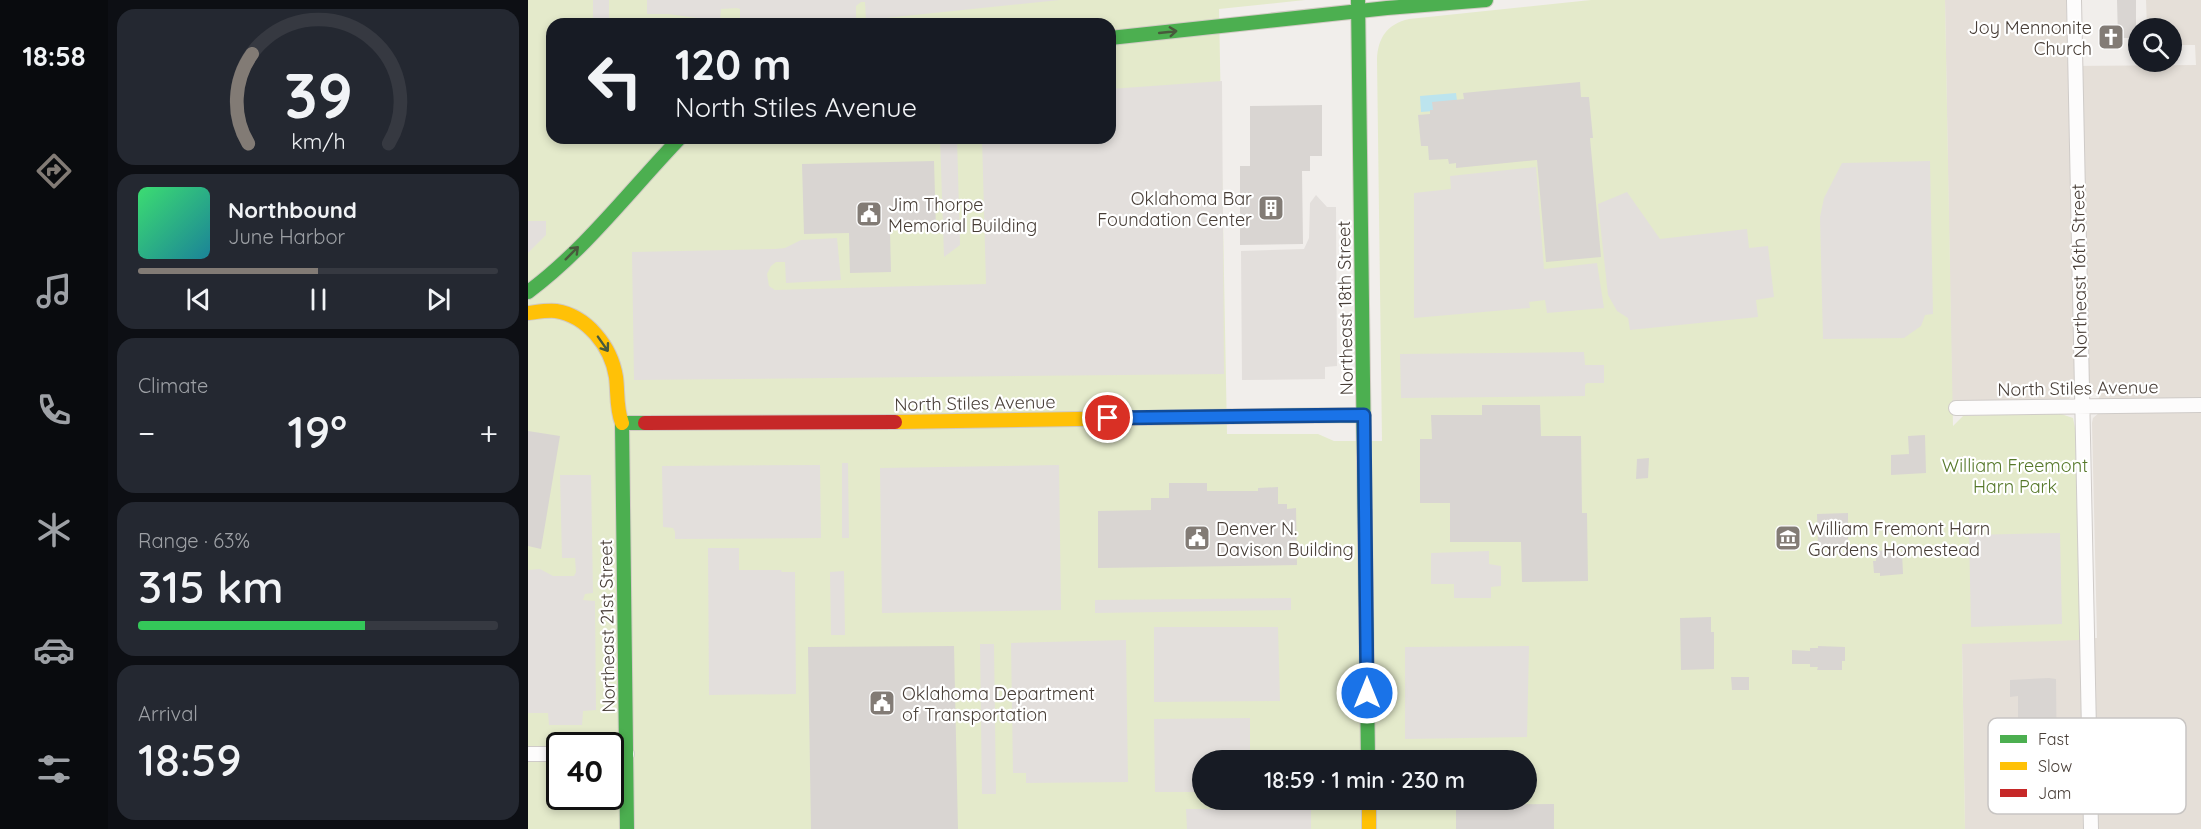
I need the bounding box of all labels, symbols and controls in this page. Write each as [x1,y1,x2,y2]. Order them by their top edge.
place label: Joy Mennonite Church [1969,16,2092,60]
map controls [2128,18,2182,72]
button: search [2128,18,2182,72]
church icon: Joy Mennonite Church [2096,22,2126,52]
one-way arrow [1158,26,1178,37]
text: 120 m [675,38,792,91]
text: 18:58 [22,39,86,73]
icon: left [576,42,654,120]
text: 39 [284,56,352,134]
text: North Stiles Avenue [675,90,917,124]
text: km/h [291,128,345,154]
icon: directions [33,150,75,192]
street label: Northeast 16th Street [2066,184,2092,358]
place label: Oklahoma Bar Foundation Center [1097,187,1252,231]
place label: Jim Thorpe Memorial Building [888,193,1037,237]
building icon: Oklahoma Bar Foundation Center [1256,193,1286,223]
text: Northbound [228,196,357,224]
public building icon: Jim Thorpe Memorial Building [854,199,884,229]
street label: Northeast 18th Street [1332,220,1358,396]
text: June Harbor [228,224,345,249]
one-way arrow [564,246,579,261]
icon: music [33,270,75,312]
icon: previous [182,283,215,316]
icon: pause [302,283,335,316]
icon: next [422,283,455,316]
one-way arrow [597,336,609,352]
text: Climate [138,373,208,398]
street label: North Stiles Avenue [1997,375,2159,401]
icon: phone [33,389,75,431]
street label: North Stiles Avenue [894,390,1056,416]
pin [1082,392,1133,443]
icon: arrive [1091,401,1124,434]
text: 19° [288,403,347,459]
text: − [138,412,155,453]
text: + [479,412,498,453]
park label: William Freemont Harn Park [1942,454,2088,498]
icon: climate [33,509,75,551]
place label: Denver N. Davison Building [1216,517,1354,561]
place label: William Fremont Harn Gardens Homestead [1808,517,1990,561]
public building icon: Denver N. Davison Building [1182,523,1212,553]
museum icon: William Fremont Harn Gardens Homestead [1773,523,1803,553]
text: Range · 63% [138,528,250,553]
street label: Northeast 21st Street [594,539,620,713]
text: 315 km [138,558,284,614]
icon: car [33,629,75,671]
position arrow [1335,661,1399,725]
place label: Oklahoma Department of Transportation [902,682,1095,726]
public building icon: Oklahoma Department of Transportation [867,688,897,718]
text: Arrival [138,701,198,726]
legend [1988,718,2186,814]
text: Fast [2038,729,2069,749]
text: 18:59 [138,731,242,787]
speed limit sign: 40 [546,732,624,810]
icon: filters [33,748,75,790]
text: Slow [2038,756,2072,776]
text: 18:59 · 1 min · 230 m [1264,766,1465,794]
text: Jam [2038,783,2071,803]

